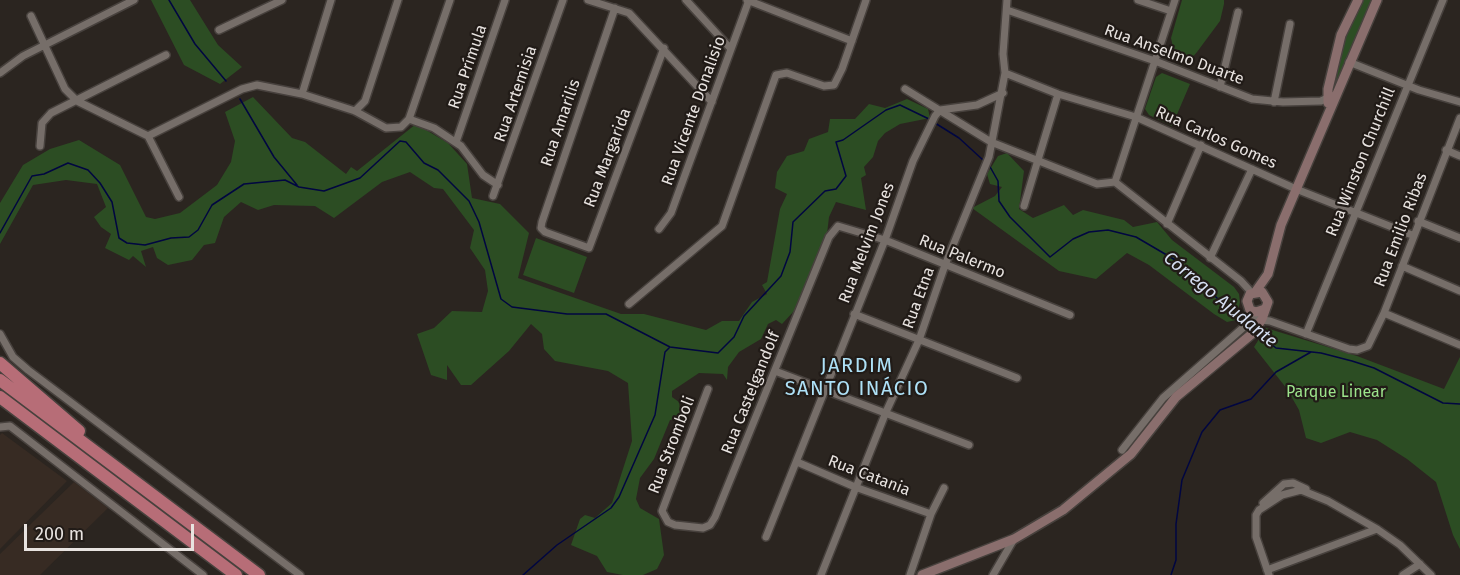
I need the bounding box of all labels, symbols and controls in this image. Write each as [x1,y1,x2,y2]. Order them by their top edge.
street label: Rua Anselmo Duarte [1101,21,1247,89]
street label: Rua Prímula [445,22,491,112]
street label: Rua Vicente Donalisio [658,34,730,188]
street label: Rua Artemisia [491,43,541,145]
street label: Rua Amarilis [537,77,585,169]
street label: Rua Winston Churchill [1322,85,1400,239]
street label: Rua Carlos Gomes [1152,103,1280,173]
street label: Rua Margarida [580,106,636,210]
street label: Rua Emilio Ribas [1370,170,1432,290]
street label: Rua Melvim Jones [835,180,899,306]
street label: Rua Palermo [916,231,1008,283]
water label: Córrego Ajudante [1159,248,1281,352]
street label: Rua Etna [899,265,939,331]
street label: Rua Castelgandolf [718,329,784,457]
district label: JARDIM SANTO INÁCIO [785,354,929,401]
park label: Parque Linear [1286,383,1386,403]
street label: Rua Stromboli [645,393,699,497]
street label: Rua Catania [825,452,913,500]
scale bar [27,512,196,550]
text: 200 m [35,523,84,545]

